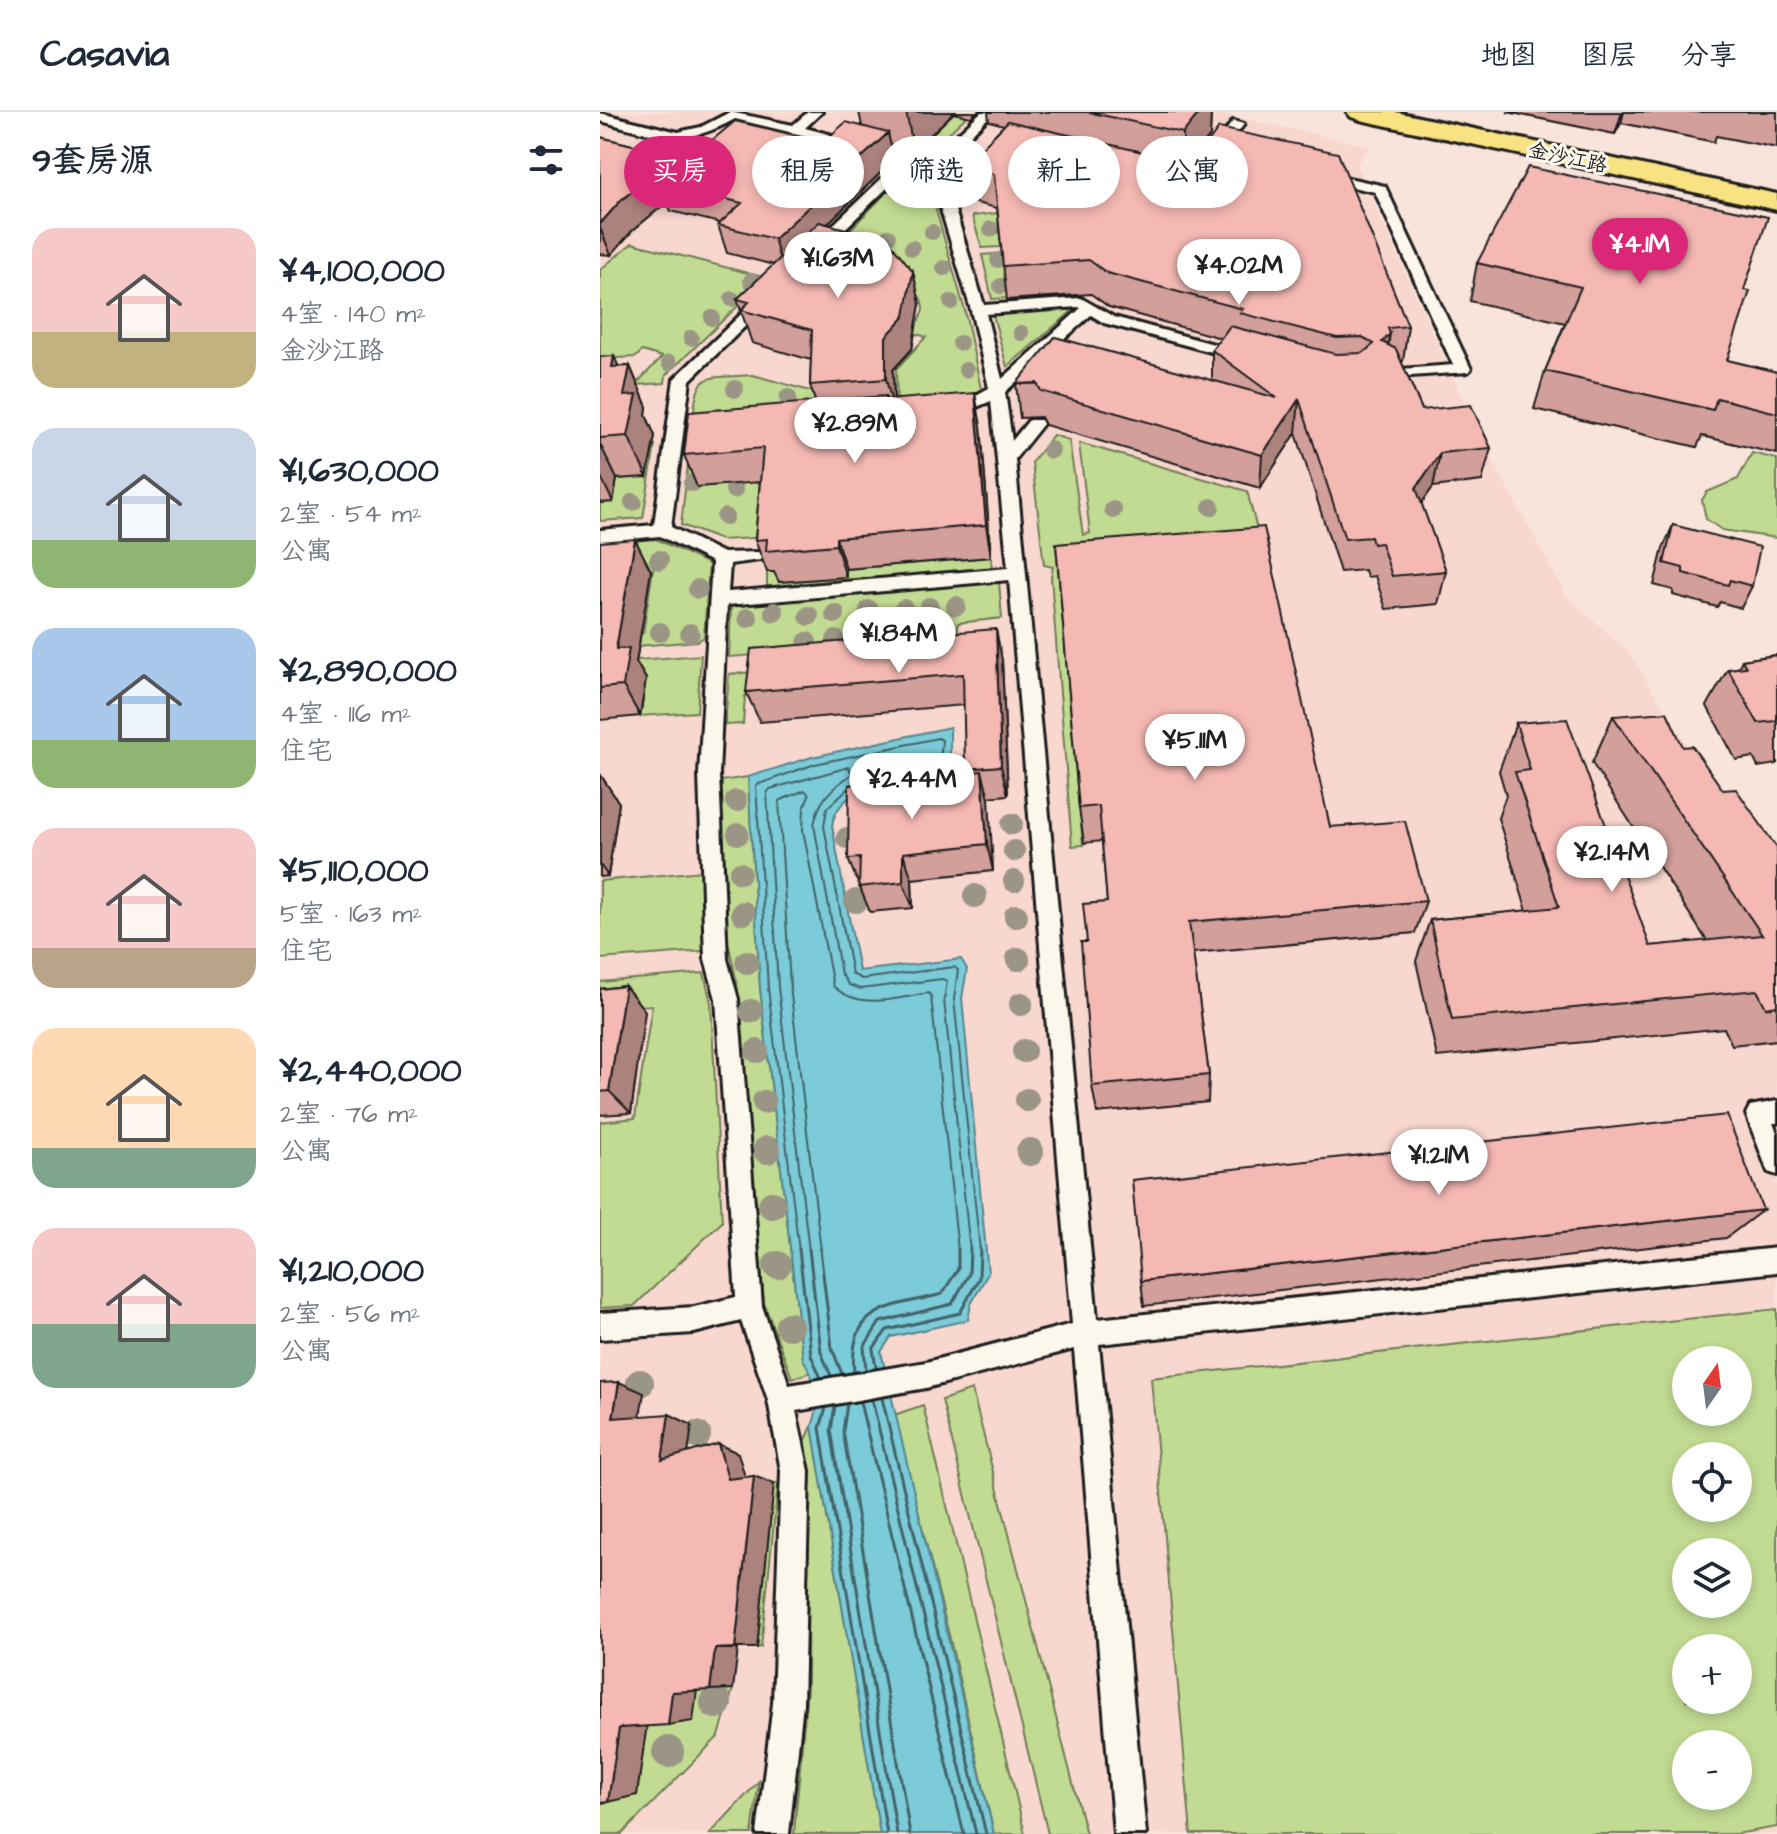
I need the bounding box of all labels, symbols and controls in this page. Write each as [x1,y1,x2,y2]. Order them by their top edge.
text: Casavia [40,29,169,81]
text: 地图 [1481,36,1537,75]
text: 图层 [1581,36,1637,75]
text: 分享 [1681,36,1737,75]
chip: 买房 [624,136,736,208]
chip: 租房 [752,136,864,208]
chip: 筛选 [880,136,992,208]
chip: 新上 [1008,136,1120,208]
chip: 公寓 [1136,136,1248,208]
street label: 金沙江路 [1526,136,1611,180]
text: 9套房源 [32,137,153,185]
icon: filters [524,138,568,182]
pin: ¥4.1M [1584,218,1696,286]
text: ¥4.1M [1610,226,1670,262]
pin: ¥1.63M [773,232,903,300]
pin: ¥4.02M [1174,239,1304,307]
text: ¥1.63M [802,240,874,276]
text: ¥4,100,000 [280,247,445,295]
text: ¥4.02M [1195,247,1283,283]
icon: home [96,260,192,356]
text: 4室 · 140 m² [280,296,426,332]
text: 金沙江路 [280,333,384,369]
pin: ¥2.89M [790,397,920,465]
text: ¥2.89M [812,405,898,441]
text: ¥1,630,000 [280,447,439,495]
icon: home [96,460,192,556]
text: 2室 · 54 m² [280,496,422,532]
text: 公寓 [280,533,332,569]
pin: ¥1.84M [834,607,964,675]
text: ¥1.84M [861,615,937,651]
text: ¥2,890,000 [280,647,457,695]
icon: home [96,660,192,756]
text: 4室 · 116 m² [280,696,412,732]
pin: ¥5.11M [1130,714,1260,782]
text: ¥5.11M [1163,722,1227,758]
text: 住宅 [280,733,332,769]
pin: ¥2.44M [847,753,977,821]
text: ¥2.44M [867,761,957,797]
pin: ¥2.14M [1547,826,1677,894]
text: ¥2.14M [1575,834,1649,870]
text: ¥5,110,000 [280,847,429,895]
icon: home [96,860,192,956]
text: 5室 · 163 m² [280,896,422,932]
text: 住宅 [280,933,332,969]
text: ¥2,440,000 [280,1047,462,1095]
icon: home [96,1060,192,1156]
text: 2室 · 76 m² [280,1096,418,1132]
pin: ¥1.21M [1374,1129,1504,1197]
text: 公寓 [280,1133,332,1169]
text: ¥1.21M [1409,1137,1469,1173]
text: ¥1,210,000 [280,1247,424,1295]
icon: home [96,1260,192,1356]
text: 2室 · 56 m² [280,1296,420,1332]
text: 公寓 [280,1333,332,1369]
north arrow [1672,1346,1752,1426]
map controls [1672,1346,1752,1810]
button: locate [1672,1442,1752,1522]
button: layers [1672,1538,1752,1618]
button: + [1672,1634,1752,1714]
button: − [1672,1730,1752,1810]

